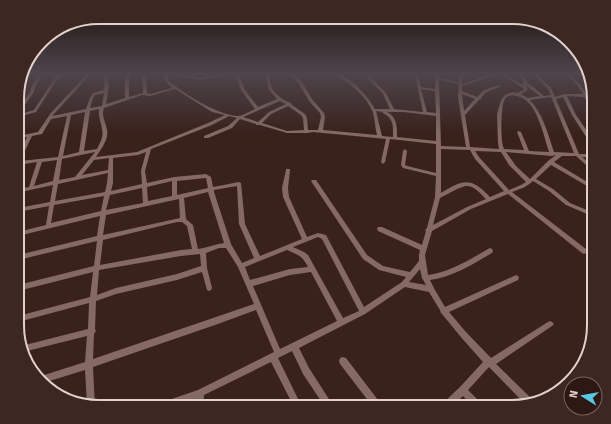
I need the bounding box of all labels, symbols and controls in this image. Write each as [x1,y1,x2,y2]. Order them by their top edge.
north arrow [563,376,603,416]
text: N [567,389,581,399]

